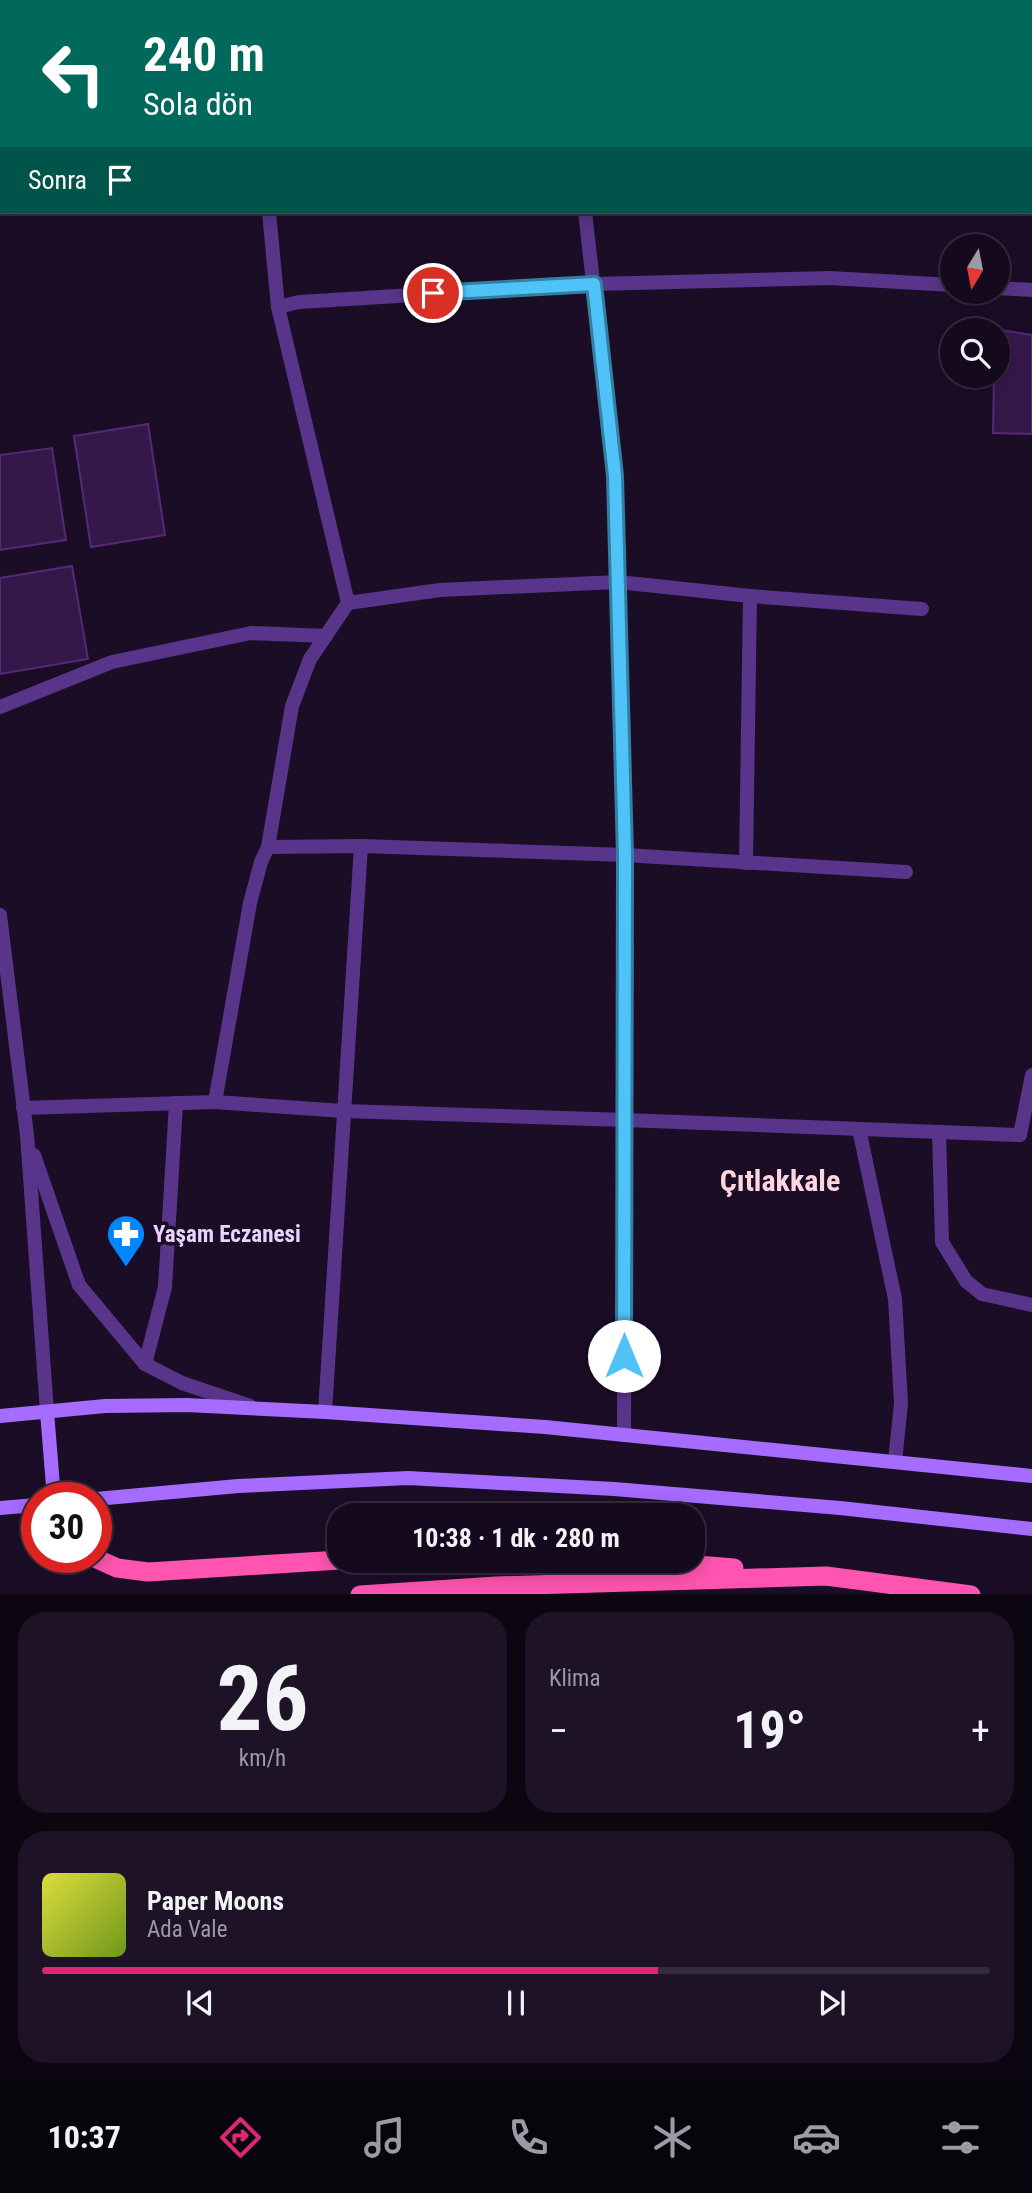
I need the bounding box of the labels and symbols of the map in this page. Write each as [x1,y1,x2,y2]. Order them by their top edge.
north arrow [940,234,1010,304]
pin [403,263,463,323]
district label: Çıtlakkale [720,1163,840,1198]
pharmacy icon: Yaşam Eczanesi [105,1213,147,1268]
place label: Yaşam Eczanesi [153,1221,301,1248]
position arrow [587,1319,661,1393]
speed limit sign: 30 [21,1482,112,1573]

